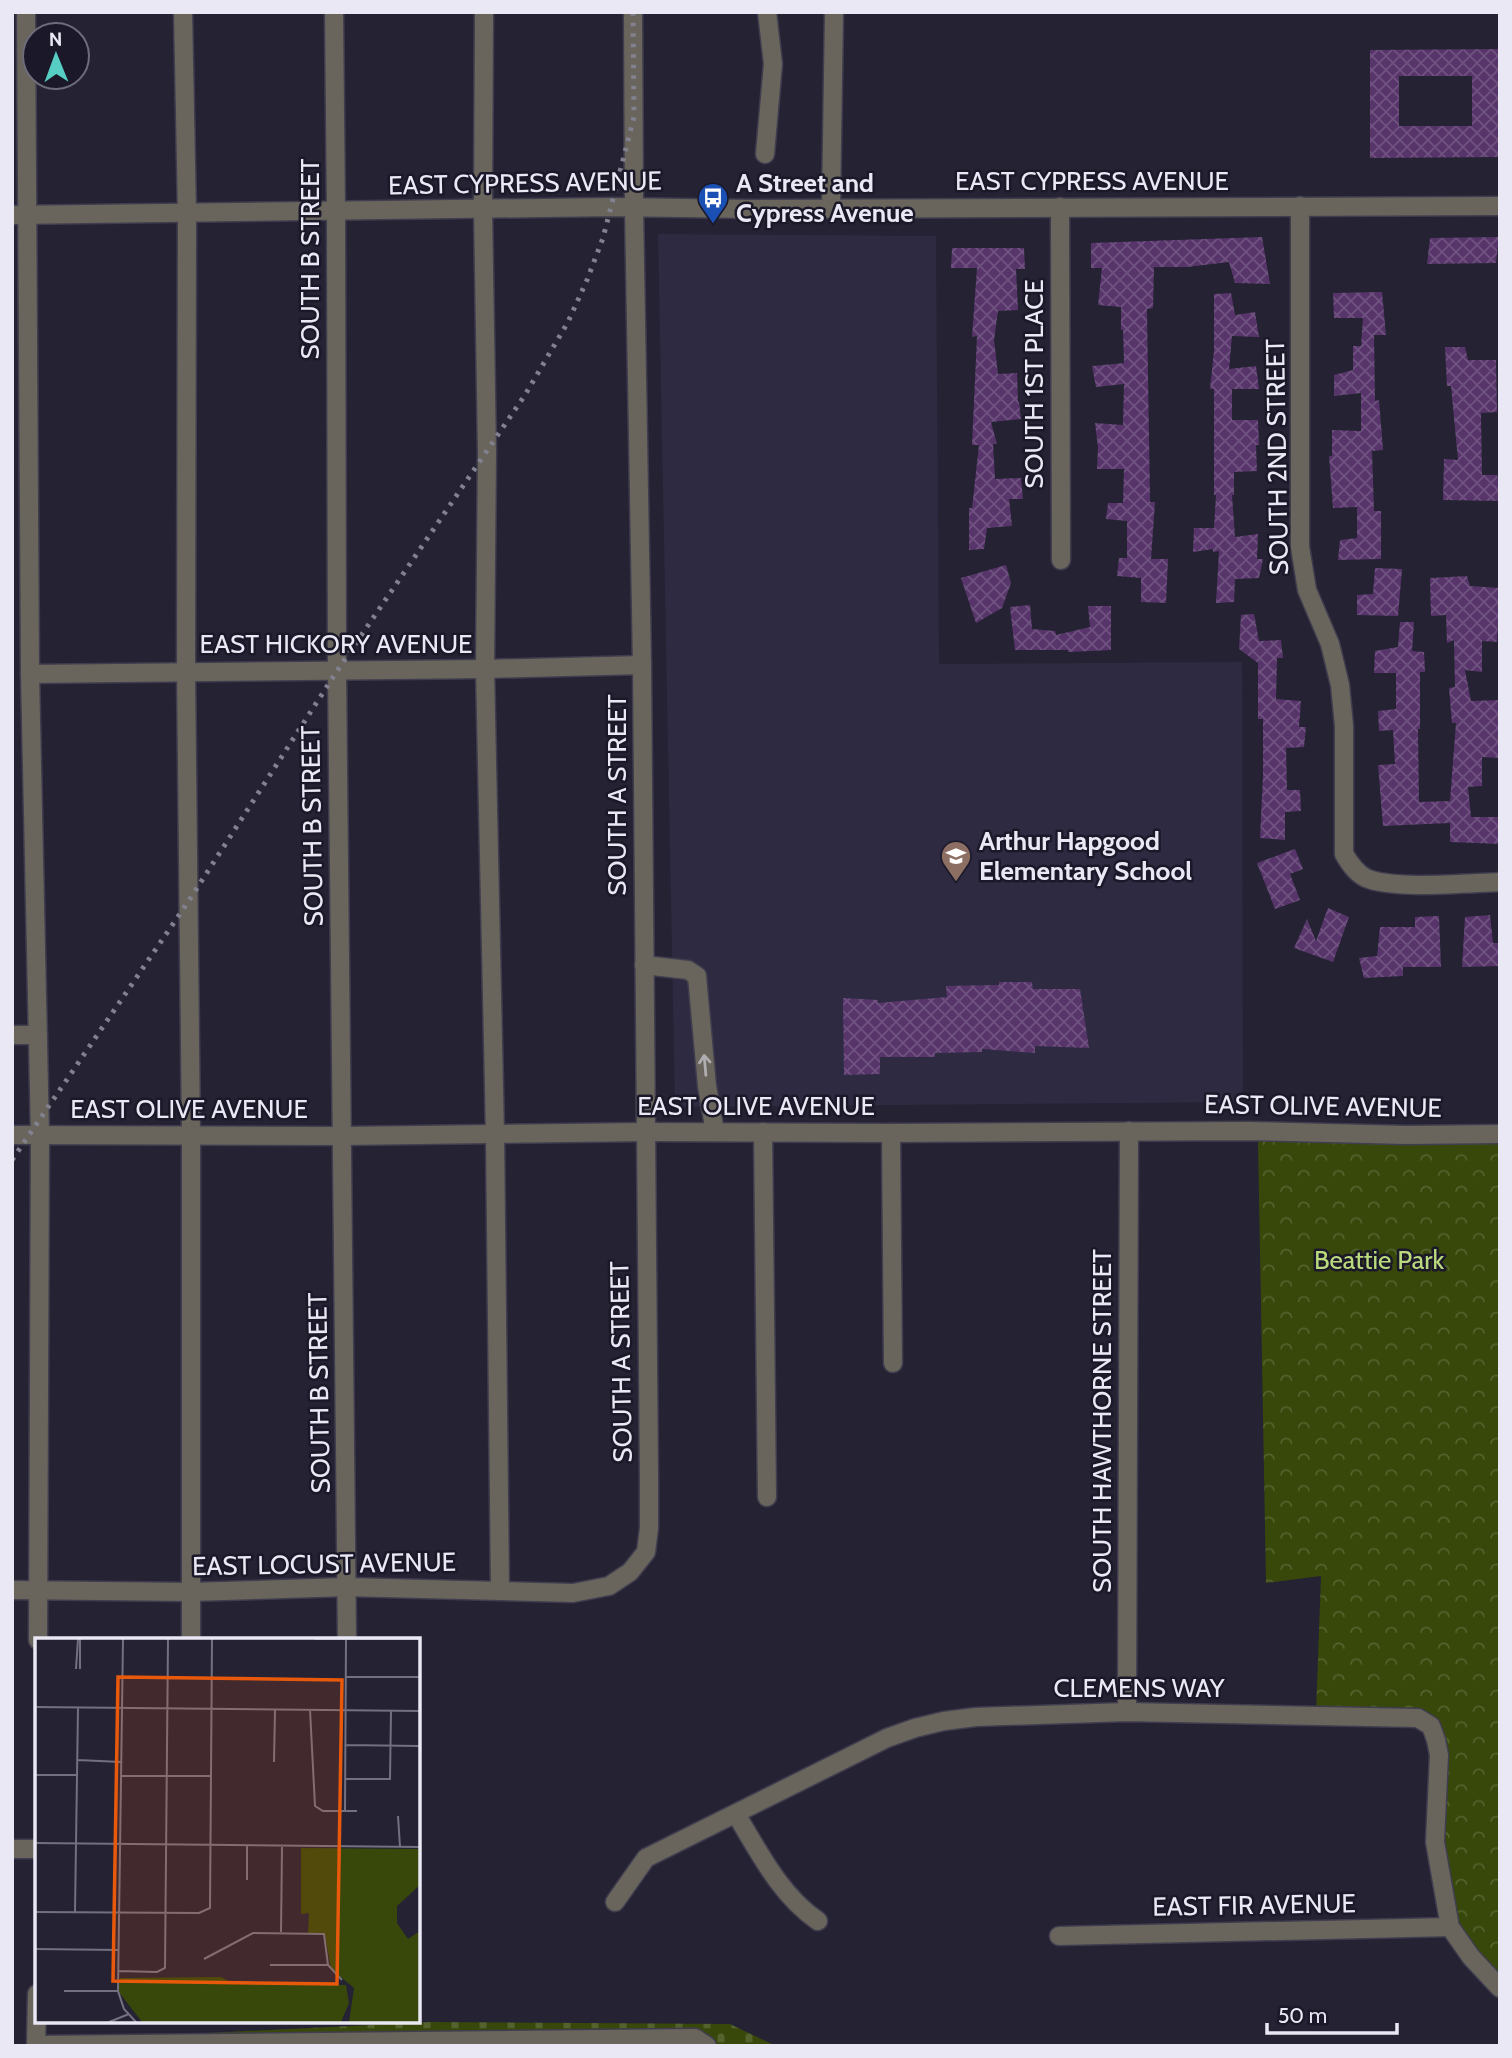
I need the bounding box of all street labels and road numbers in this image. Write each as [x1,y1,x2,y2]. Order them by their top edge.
street label: SOUTH B STREET [294,158,326,359]
street label: EAST CYPRESS AVENUE [388,165,662,201]
street label: EAST CYPRESS AVENUE [955,165,1229,197]
street label: SOUTH 1ST PLACE [1018,279,1050,489]
street label: SOUTH 2ND STREET [1259,339,1295,575]
street label: EAST HICKORY AVENUE [200,628,472,660]
street label: SOUTH A STREET [601,694,633,896]
street label: SOUTH B STREET [294,725,330,927]
street label: EAST OLIVE AVENUE [1204,1088,1442,1124]
street label: EAST OLIVE AVENUE [637,1090,875,1122]
street label: EAST OLIVE AVENUE [70,1093,308,1125]
street label: SOUTH HAWTHORNE STREET [1086,1249,1118,1593]
street label: SOUTH A STREET [603,1261,639,1463]
street label: SOUTH B STREET [301,1292,337,1494]
street label: EAST LOCUST AVENUE [192,1546,456,1582]
street label: CLEMENS WAY [1054,1672,1225,1704]
street label: EAST FIR AVENUE [1152,1887,1356,1923]

